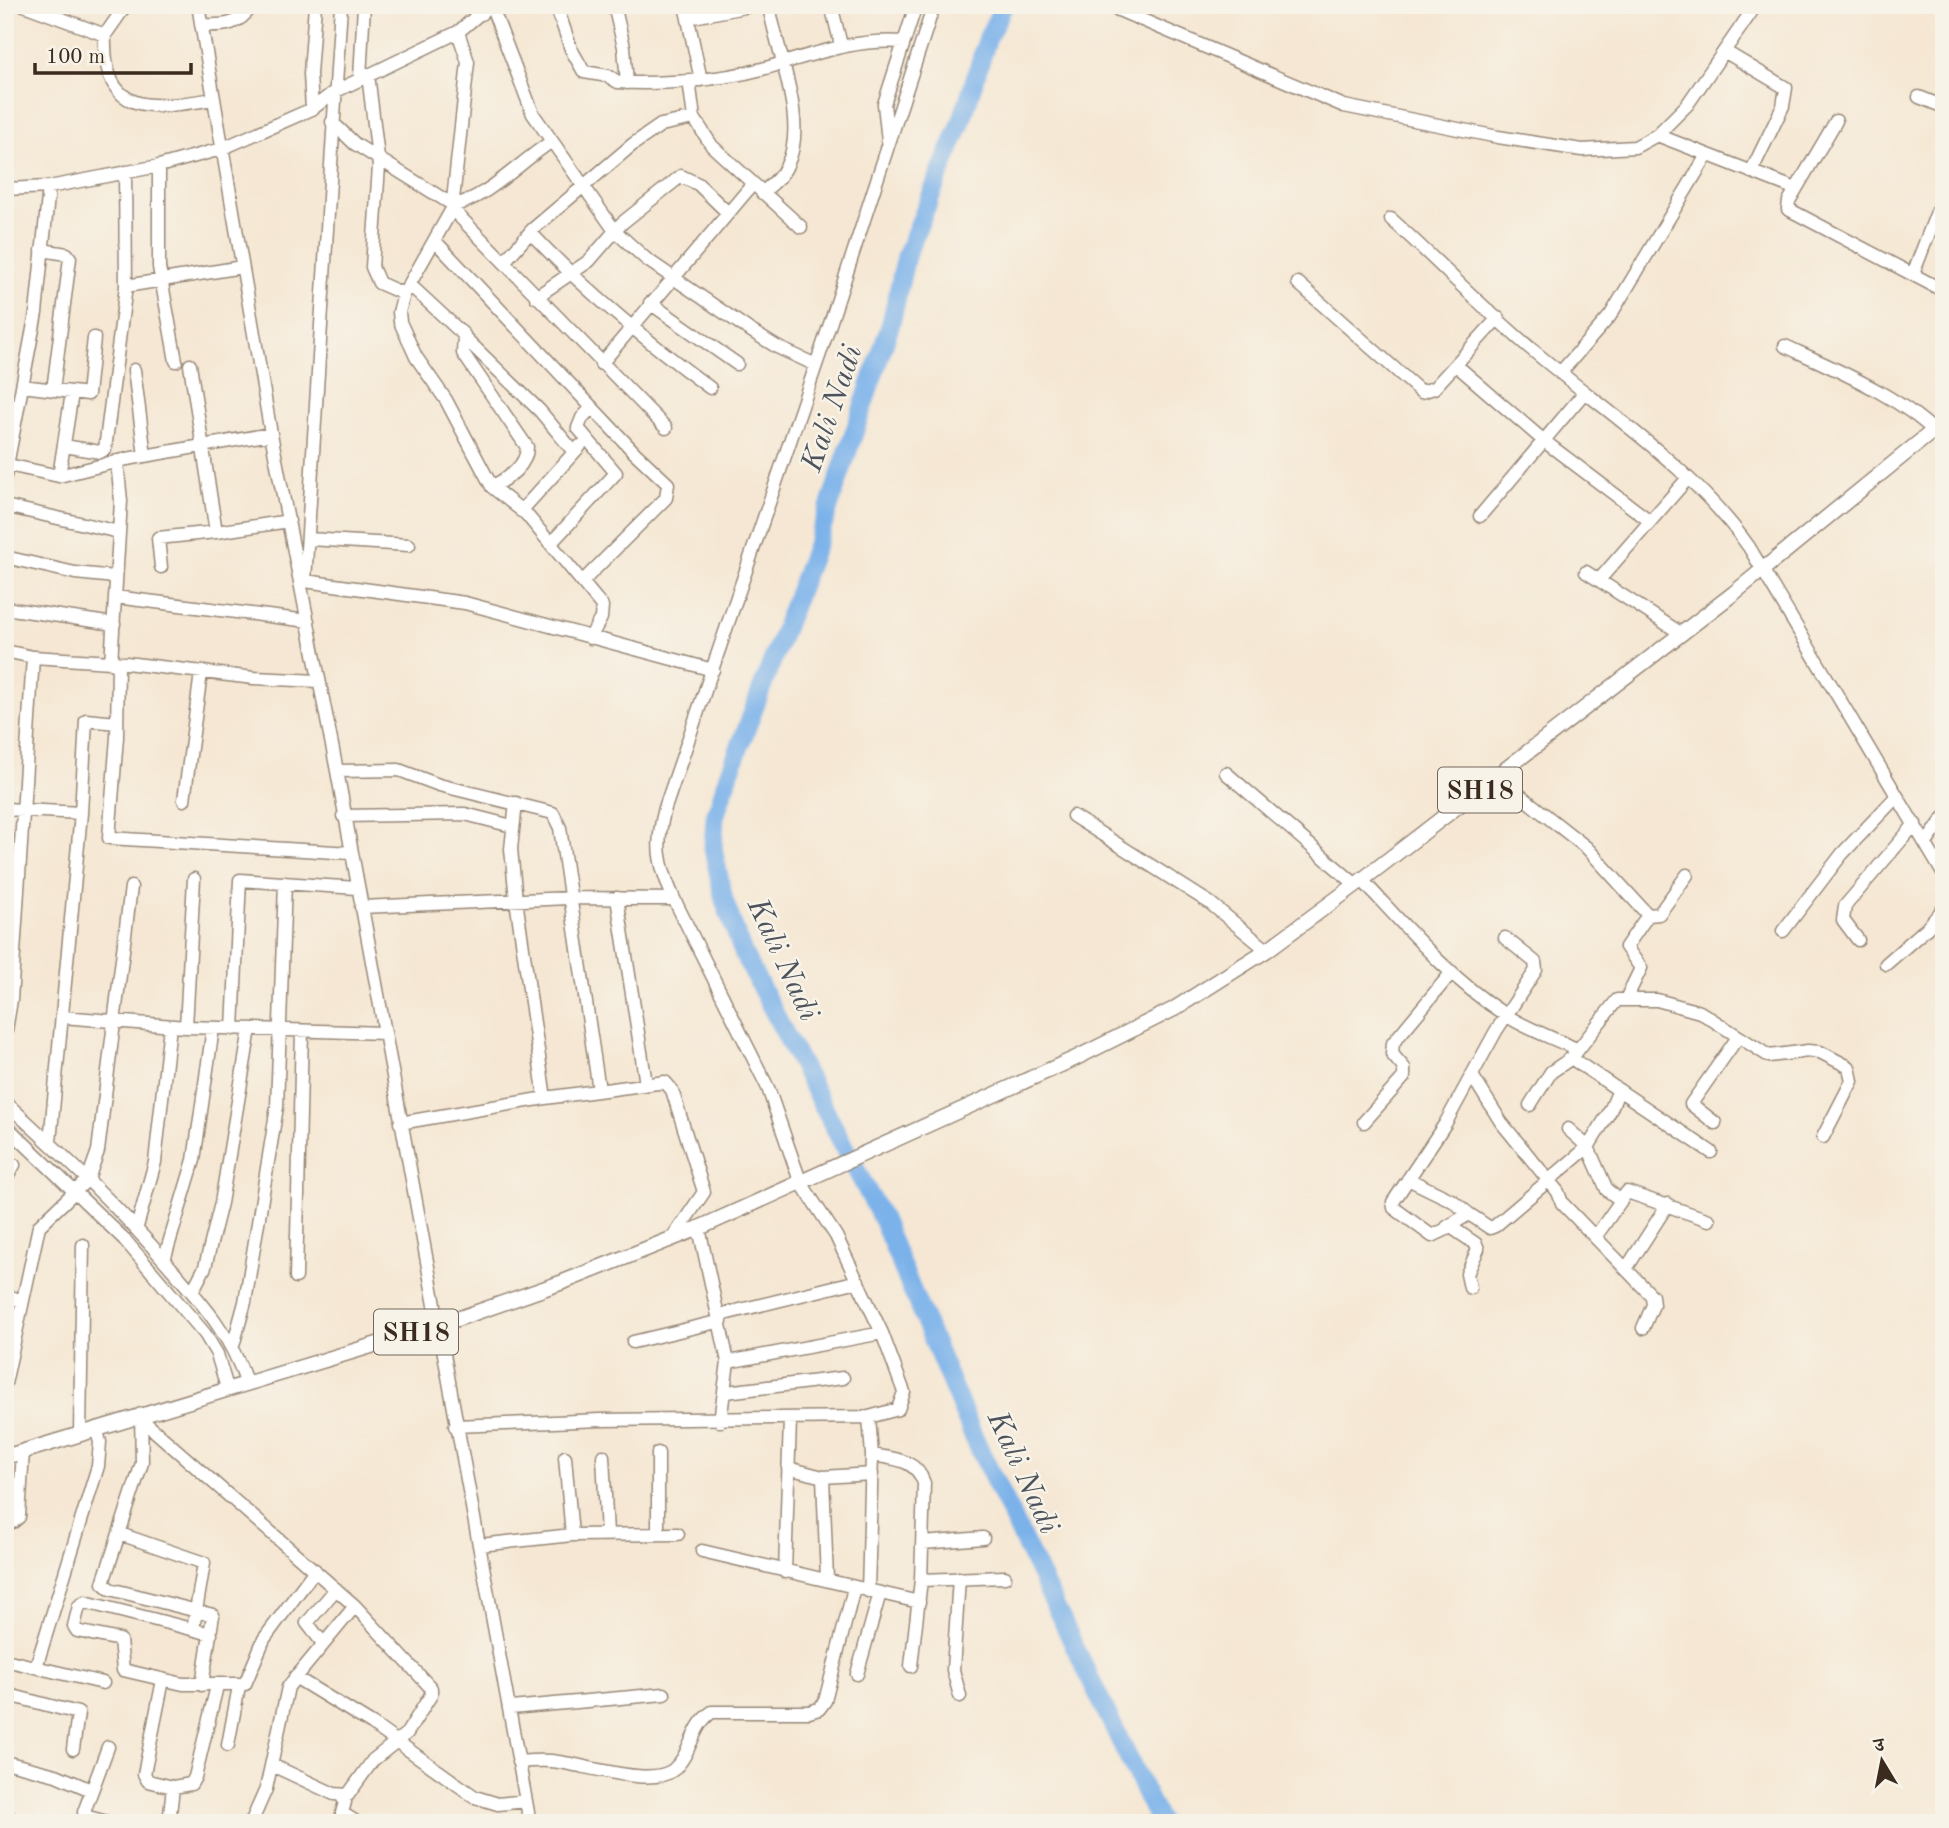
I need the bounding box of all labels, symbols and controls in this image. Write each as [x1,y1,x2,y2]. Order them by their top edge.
scale bar [35,32,191,76]
text: 100 m [46,47,105,68]
water label: Kali Nadi [797,342,868,477]
road number: SH18 [1438,768,1522,812]
water label: Kali Nadi [740,893,824,1026]
road number: SH18 [374,1310,458,1354]
water label: Kali Nadi [980,1406,1064,1539]
north arrow [1848,1727,1918,1797]
text: उ [1871,1736,1887,1757]

